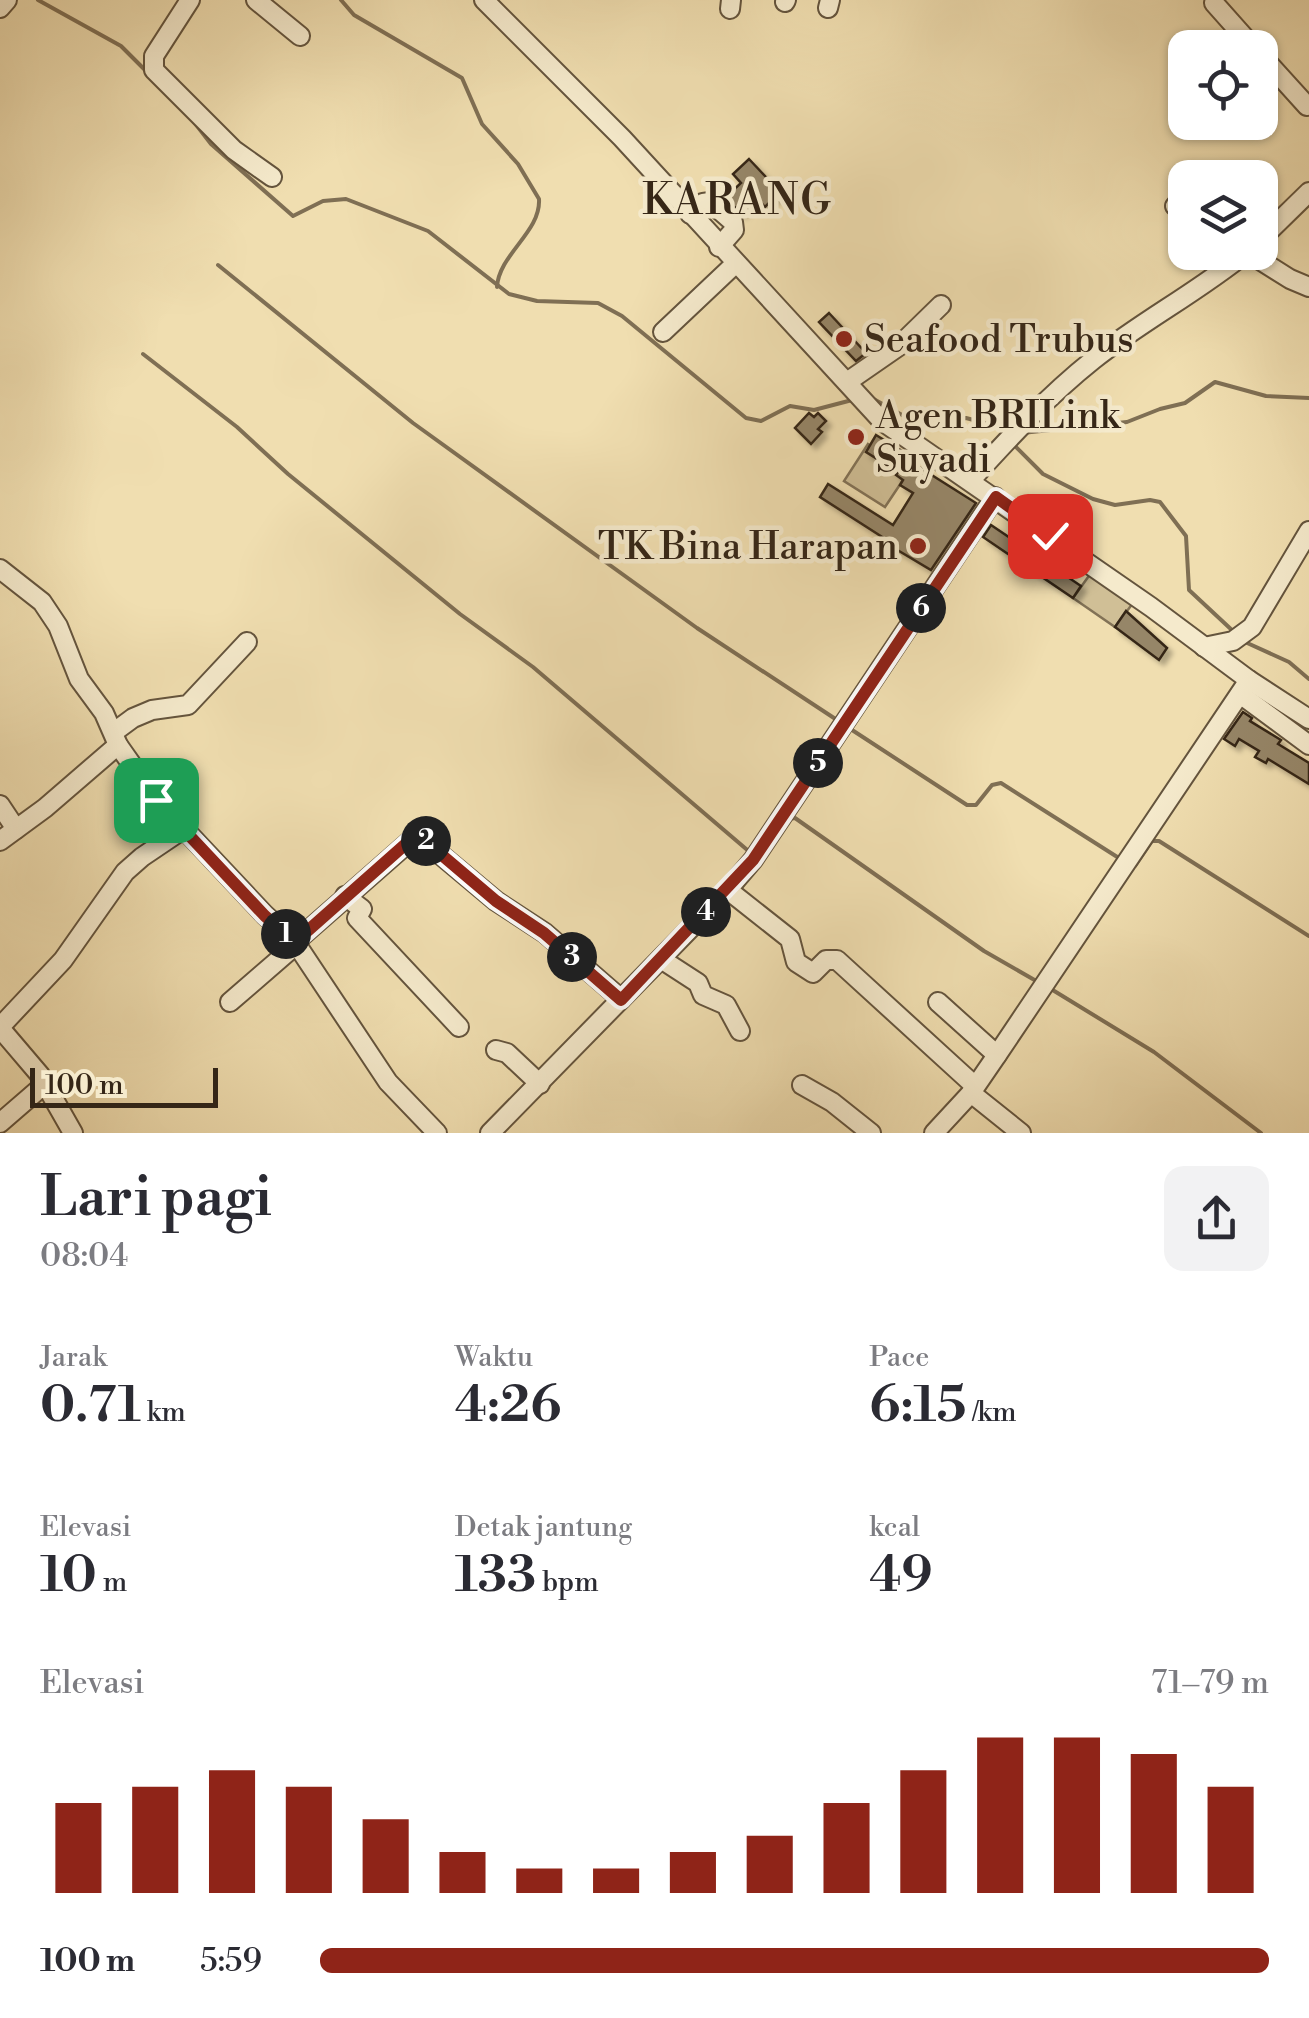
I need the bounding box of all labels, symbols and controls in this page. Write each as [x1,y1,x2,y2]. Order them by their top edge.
map controls [1168,30,1278,270]
button: locate [1168,30,1278,140]
button: layers [1168,160,1278,270]
district label: KARANG [642,175,834,228]
place label: Seafood Trubus [864,317,1134,364]
marker: Seafood Trubus [833,328,855,350]
place label: Agen BRILink Suyadi [875,393,1122,484]
marker: Agen BRILink Suyadi [845,426,867,448]
pin [1008,494,1093,579]
icon: check [1023,509,1078,564]
place label: TK Bina Harapan [598,524,898,571]
marker: TK Bina Harapan [907,535,929,557]
pin: 6 [896,583,946,633]
text: 6 [912,590,930,625]
pin: 5 [793,738,843,788]
text: 5 [809,745,827,780]
pin [114,758,199,843]
icon: arrive [129,773,184,828]
pin: 2 [401,816,451,866]
text: 2 [417,823,435,858]
pin: 4 [681,887,731,937]
text: 4 [697,894,715,929]
pin: 1 [261,909,311,959]
text: 1 [279,916,293,951]
pin: 3 [547,932,597,982]
text: 3 [564,939,580,974]
scale bar [30,1063,218,1108]
text: 100 m [45,1068,124,1103]
text: Lari pagi [40,1164,272,1233]
button: share [1164,1166,1269,1271]
text: 08:04 [40,1236,128,1276]
text: Jarak [40,1340,107,1375]
text: Waktu [455,1340,533,1375]
text: Pace [869,1340,929,1375]
text: 0.71 [40,1375,141,1437]
text: 4:26 [455,1375,561,1437]
text: 6:15 [869,1375,966,1437]
text: km [141,1395,186,1430]
text: /km [966,1395,1017,1430]
text: Elevasi [40,1510,131,1545]
text: Detak jantung [455,1510,633,1545]
text: kcal [869,1510,920,1545]
text: 10 [40,1545,97,1607]
text: 133 [455,1545,536,1607]
text: 49 [869,1545,933,1607]
text: m [97,1565,127,1600]
text: bpm [536,1565,599,1600]
text: Elevasi [40,1663,144,1703]
text: 71–79 m [1151,1663,1269,1703]
text: 100 m [40,1941,135,1981]
text: 5:59 [200,1941,262,1981]

